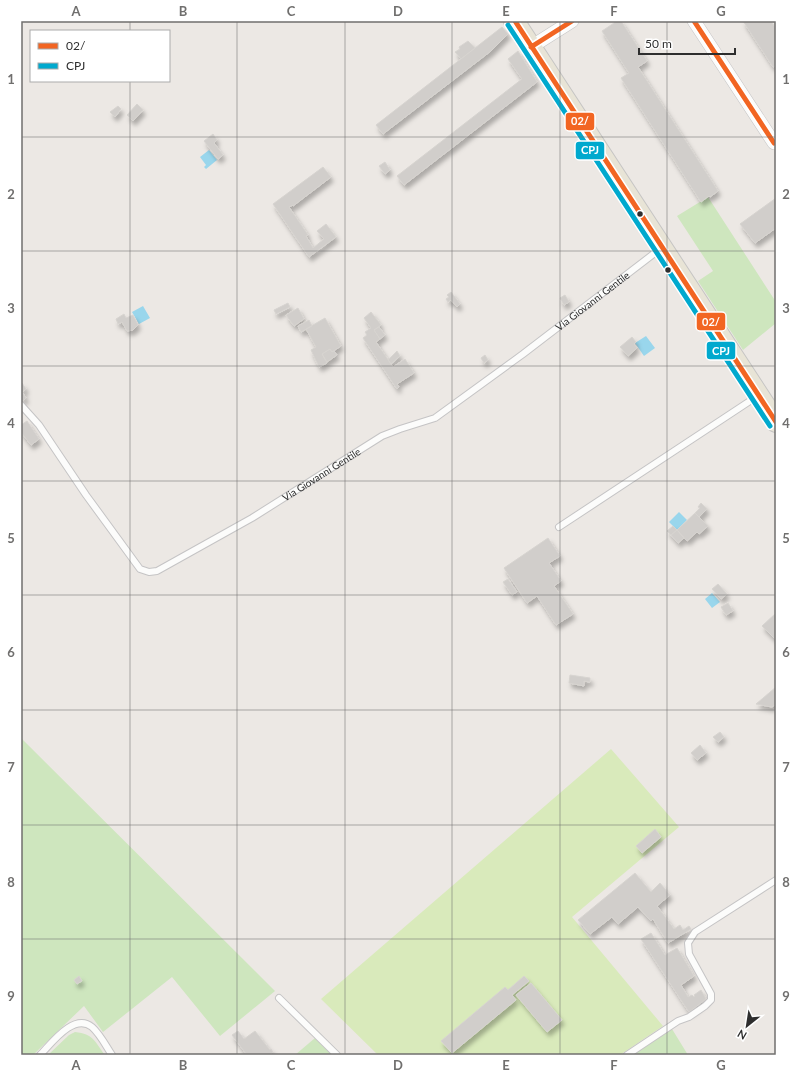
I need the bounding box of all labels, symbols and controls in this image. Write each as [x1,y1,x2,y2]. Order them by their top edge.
text: A [70,3,81,19]
text: B [179,3,188,19]
text: C [287,3,296,19]
text: D [393,3,403,19]
text: E [502,3,510,19]
text: F [610,3,618,19]
text: G [716,3,726,19]
legend [30,30,170,82]
scale bar [639,30,735,56]
text: 50 m [645,36,672,51]
text: 02/ [66,38,86,53]
text: CPJ [66,58,85,73]
text: 1 [7,71,15,87]
text: 1 [782,71,790,87]
line badge: 02/ [565,112,595,131]
text: 02/ [571,114,589,127]
line badge: CPJ [575,141,605,160]
text: CPJ [581,143,599,156]
text: 2 [7,186,15,202]
text: 2 [782,186,790,202]
unlabelled marker [635,209,645,219]
unlabelled marker [663,265,673,275]
street label: Via Giovanni Gentile [553,269,632,333]
text: 3 [7,300,15,316]
text: 3 [782,300,790,316]
line badge: 02/ [696,312,726,331]
text: 02/ [702,315,720,328]
line badge: CPJ [706,341,736,360]
text: CPJ [712,344,730,357]
text: 4 [7,415,15,431]
text: 4 [782,415,790,431]
street label: Via Giovanni Gentile [280,445,362,503]
text: 5 [7,530,15,546]
text: 5 [782,530,790,546]
text: 6 [7,644,15,660]
text: 6 [782,644,790,660]
text: 7 [7,759,15,775]
text: 7 [782,759,790,775]
text: 8 [7,874,15,890]
text: 8 [782,874,790,890]
text: 9 [7,988,15,1004]
text: 9 [782,988,790,1004]
north arrow [727,1006,767,1046]
text: N [735,1027,749,1043]
text: A [70,1057,81,1073]
text: B [179,1057,188,1073]
text: C [287,1057,296,1073]
text: D [393,1057,403,1073]
text: E [502,1057,510,1073]
text: F [610,1057,618,1073]
text: G [716,1057,726,1073]

